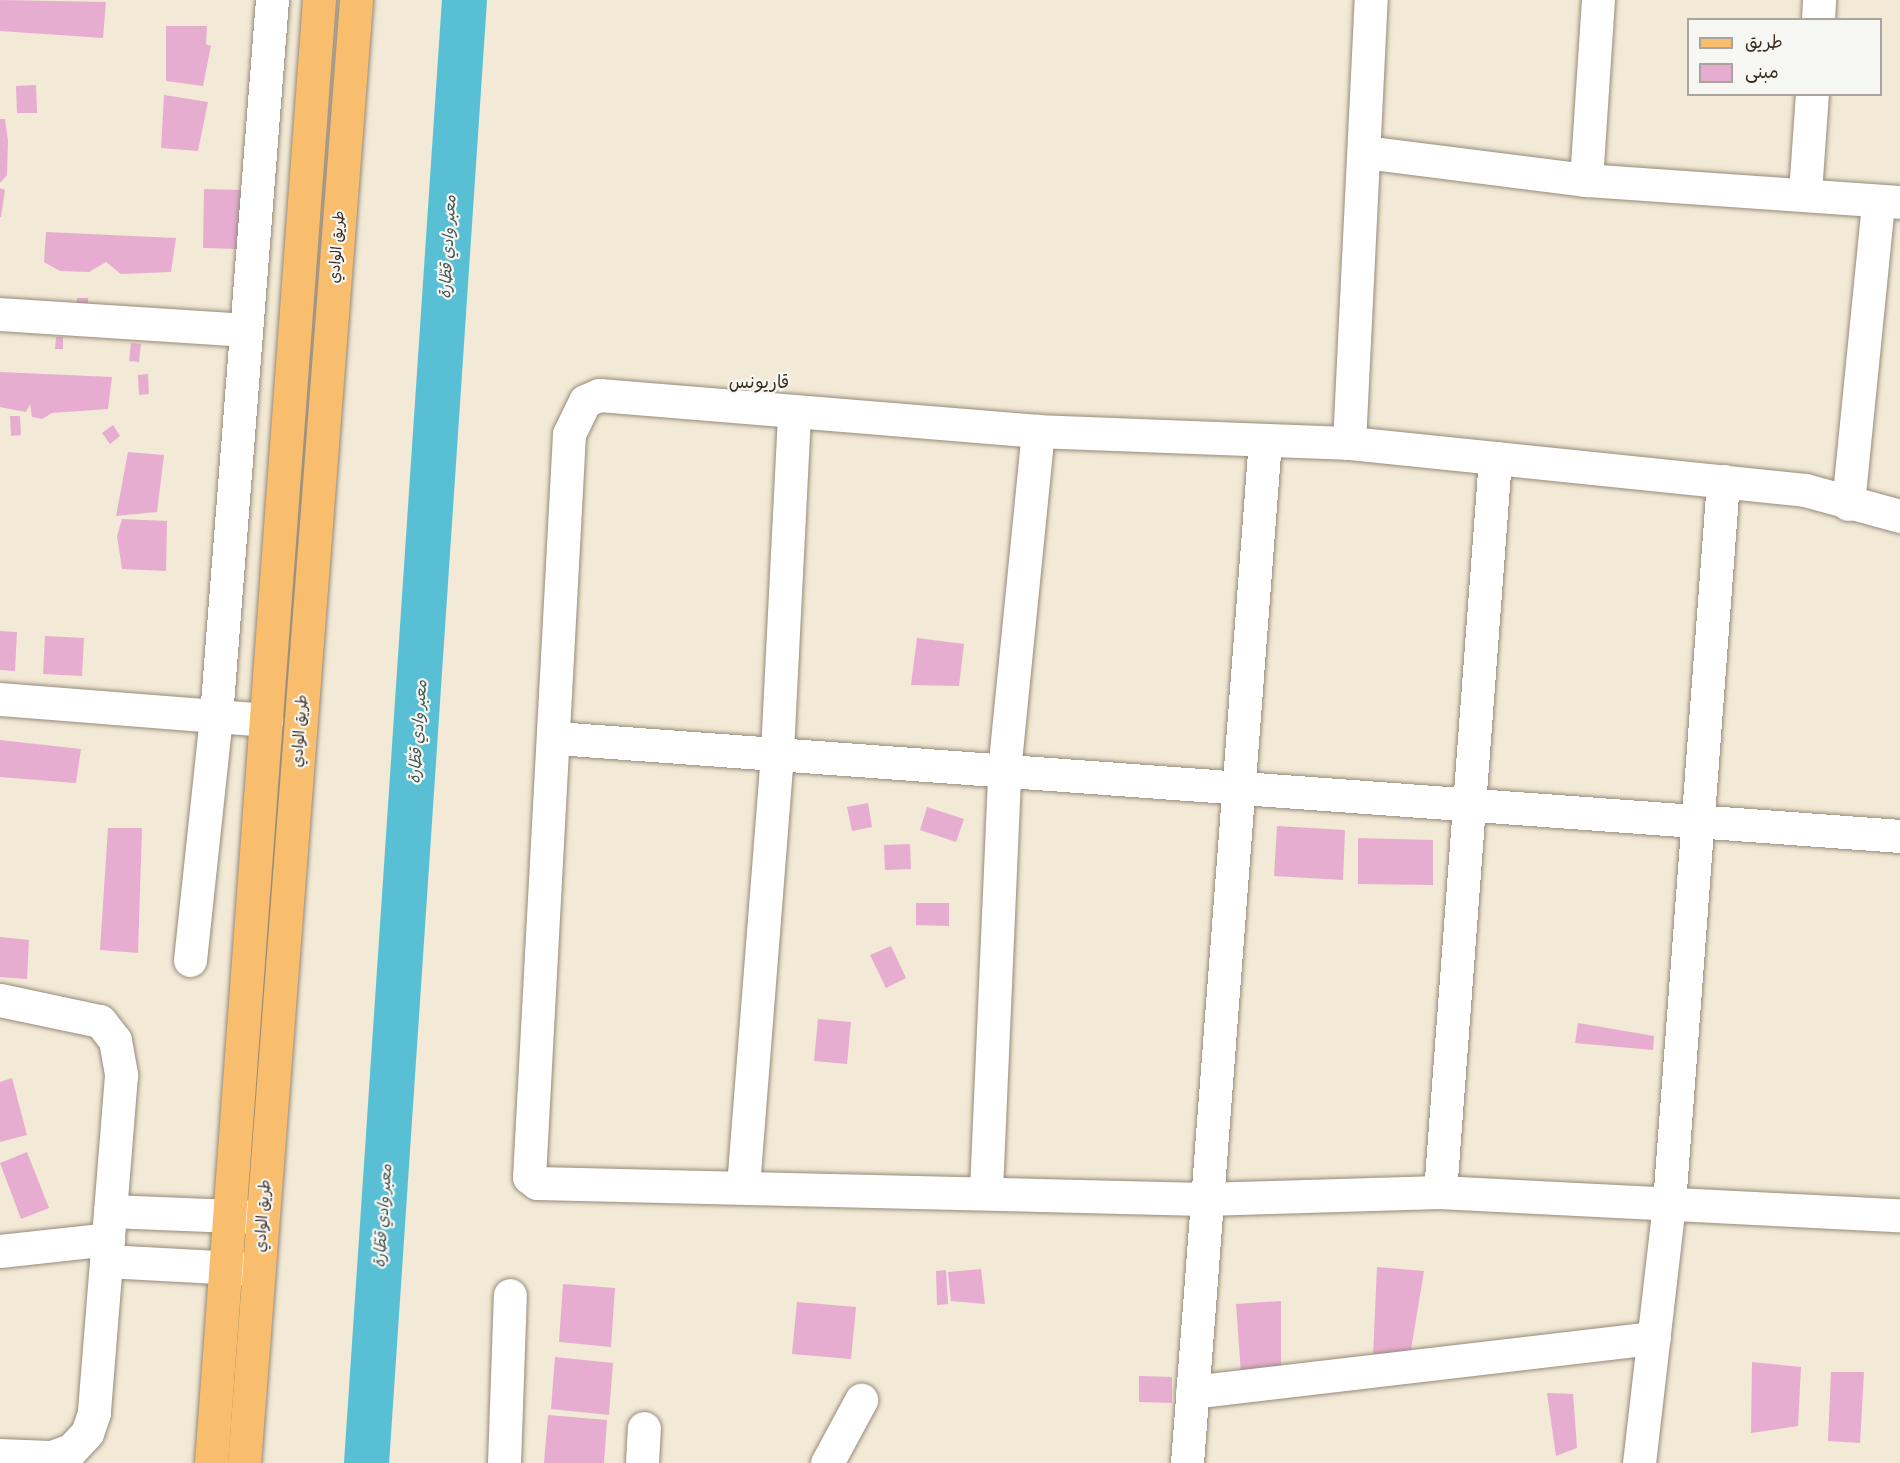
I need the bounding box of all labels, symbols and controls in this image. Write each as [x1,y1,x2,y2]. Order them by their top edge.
legend [1687,18,1882,96]
text: طريق [1745,32,1783,53]
text: مبنى [1745,62,1779,83]
water label: معبر وادي قطّارة [437,195,461,299]
street label: طريق الوادي [325,210,349,284]
district label: قاريونس [729,372,789,394]
water label: معبر وادي قطّارة [406,680,432,784]
street label: طريق الوادي [288,694,312,768]
water label: معبر وادي قطّارة [371,1164,397,1268]
street label: طريق الوادي [251,1179,275,1253]

